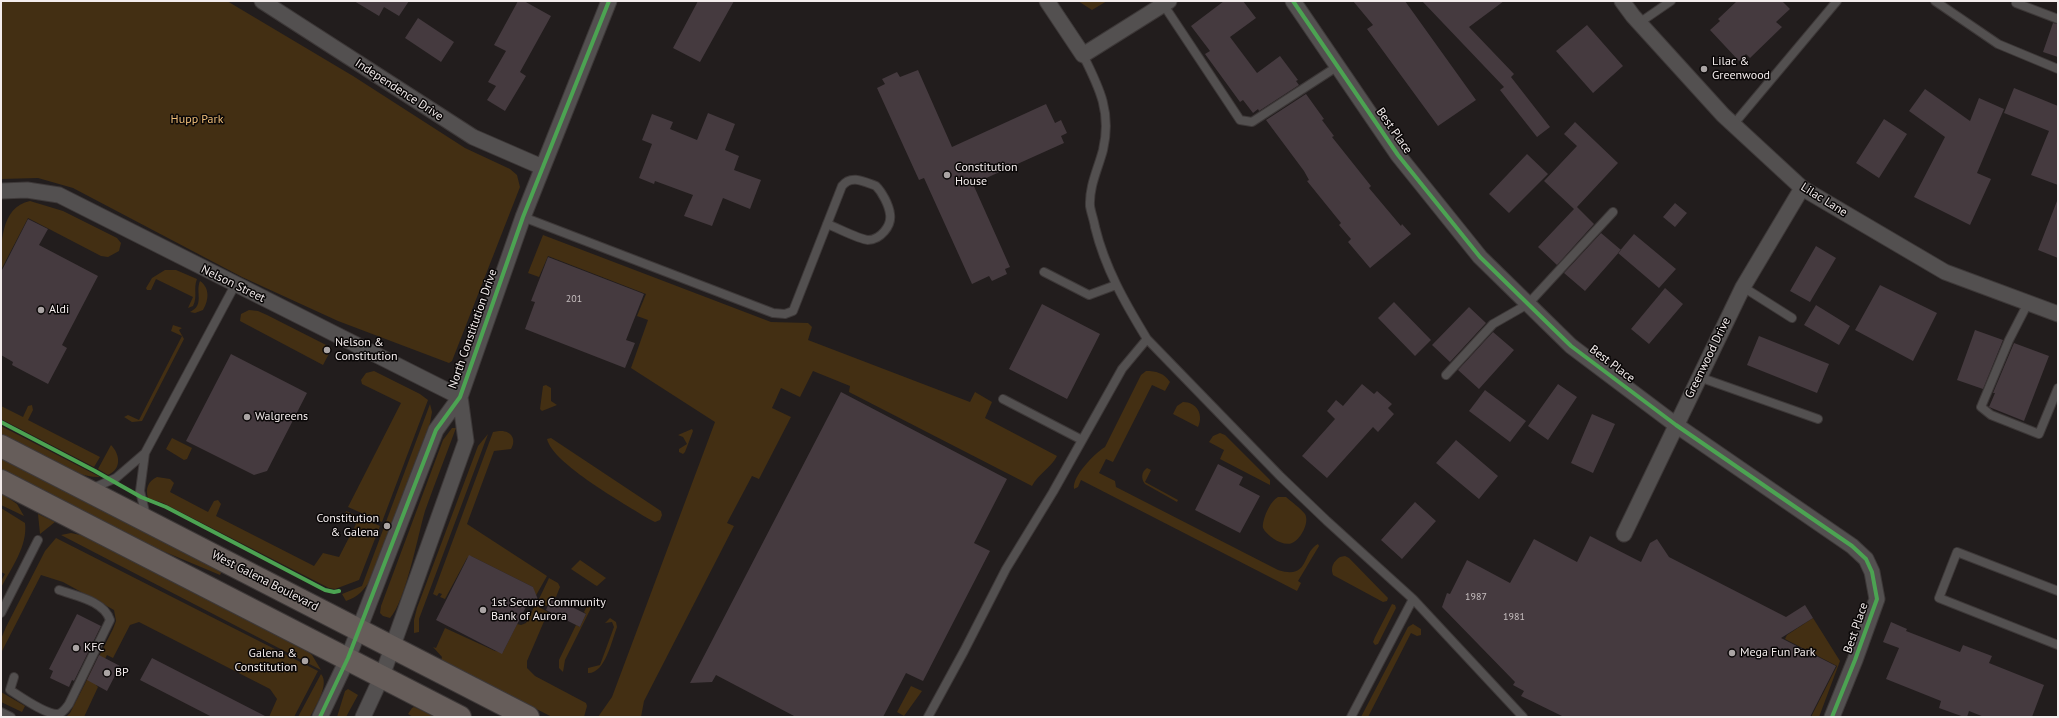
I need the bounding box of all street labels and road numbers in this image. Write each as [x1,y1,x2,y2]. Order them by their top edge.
street label: Independence Drive [352,56,446,124]
street label: Best Place [1373,105,1415,157]
street label: Lilac Lane [1798,180,1850,220]
street label: Nelson Street [199,262,267,306]
street label: North Constitution Drive [446,267,500,391]
street label: Greenwood Drive [1682,315,1734,401]
street label: Best Place [1587,342,1637,386]
street label: West Galena Boulevard [209,548,321,614]
street label: Best Place [1841,601,1871,655]

